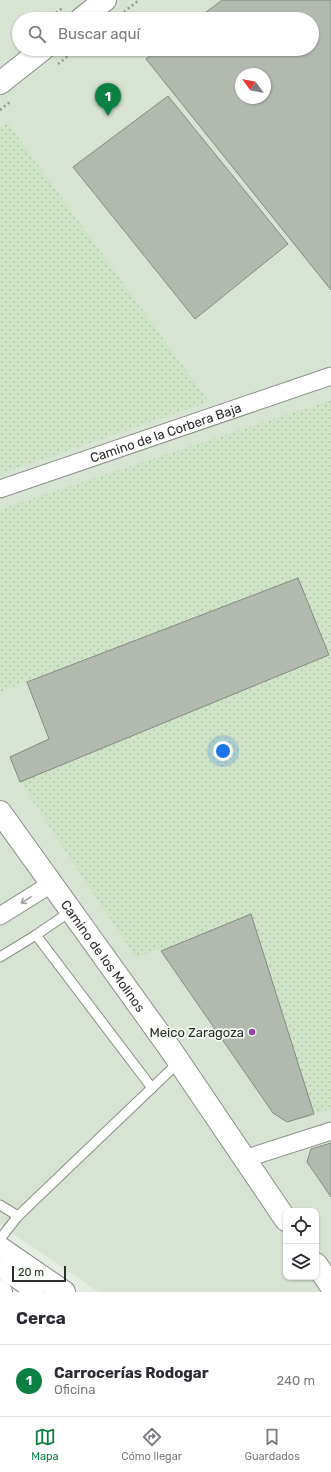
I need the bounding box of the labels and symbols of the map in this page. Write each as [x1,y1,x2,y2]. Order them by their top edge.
north arrow [235,68,271,104]
pin: 1 [95,83,121,116]
street label: Camino de la Corbera Baja [88,400,243,466]
your location [213,741,233,761]
one-way arrow [21,896,32,904]
street label: Camino de los Molinos [58,897,148,1015]
place label: Meico Zaragoza [150,1025,244,1041]
marker: Meico Zaragoza [247,1027,257,1037]
scale bar [12,1264,66,1283]

